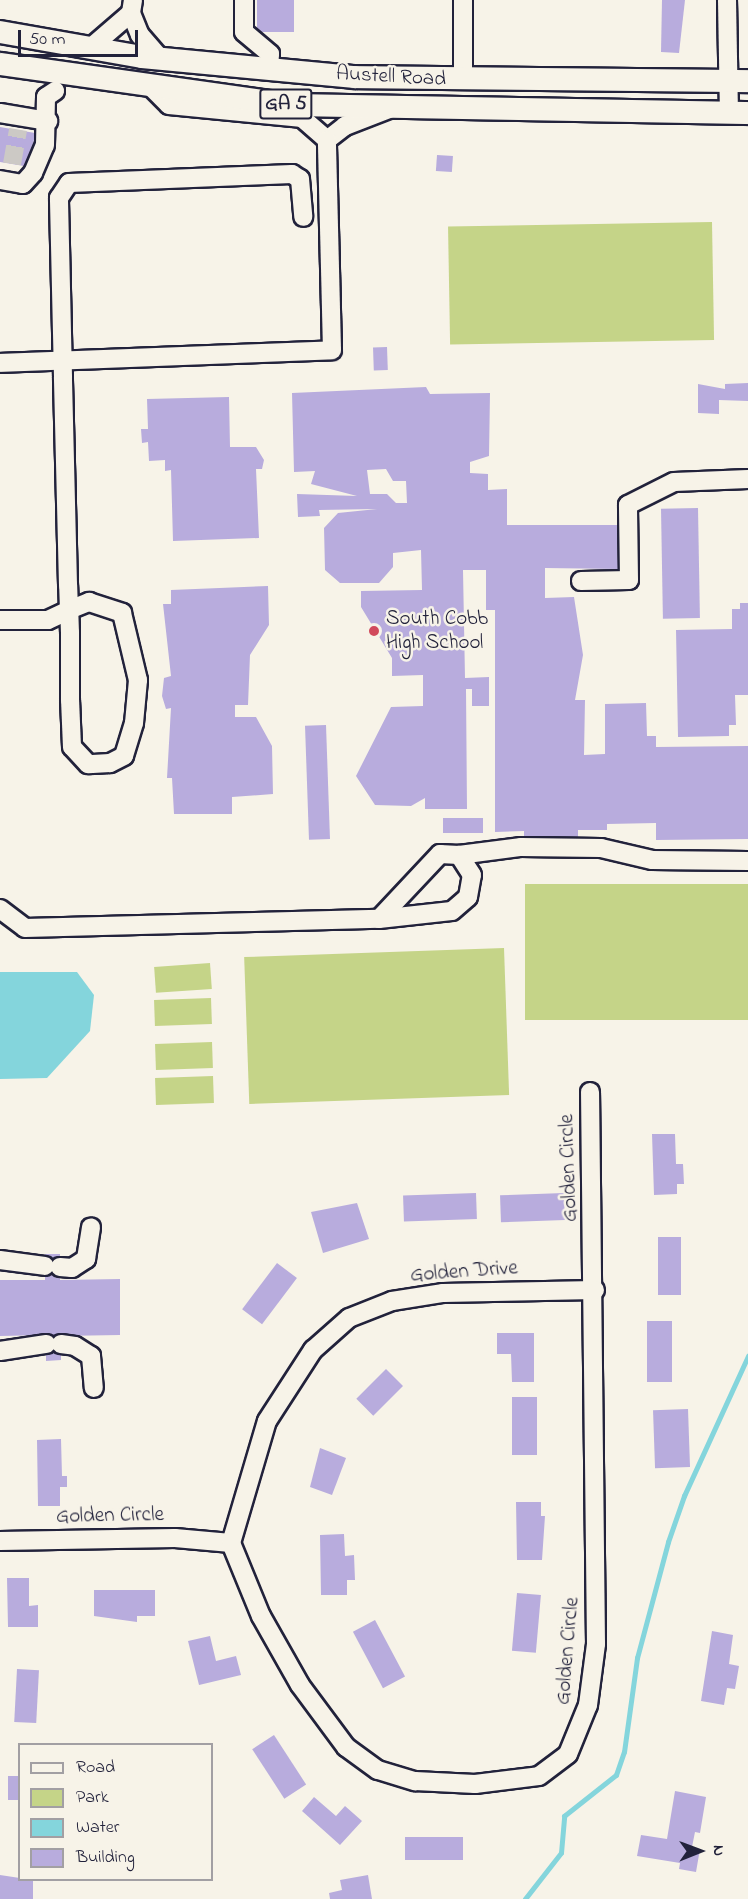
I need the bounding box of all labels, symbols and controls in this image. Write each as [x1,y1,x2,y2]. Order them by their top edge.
scale bar [21,18,141,56]
text: 50 m [29,27,66,53]
street label: Austell Road [335,62,447,92]
road number: GA 5 [259,87,313,121]
place label: South Cobb High School [386,606,488,656]
marker: South Cobb High School [367,624,381,638]
street label: Golden Circle [555,1114,583,1222]
street label: Golden Drive [409,1256,519,1288]
street label: Golden Circle [56,1502,164,1530]
street label: Golden Circle [551,1596,585,1706]
legend [18,1743,213,1881]
text: Road [76,1755,115,1781]
text: Park [76,1785,109,1811]
text: Water [76,1815,119,1841]
north arrow [670,1821,730,1881]
text: Building [76,1845,135,1871]
text: N [706,1845,730,1856]

